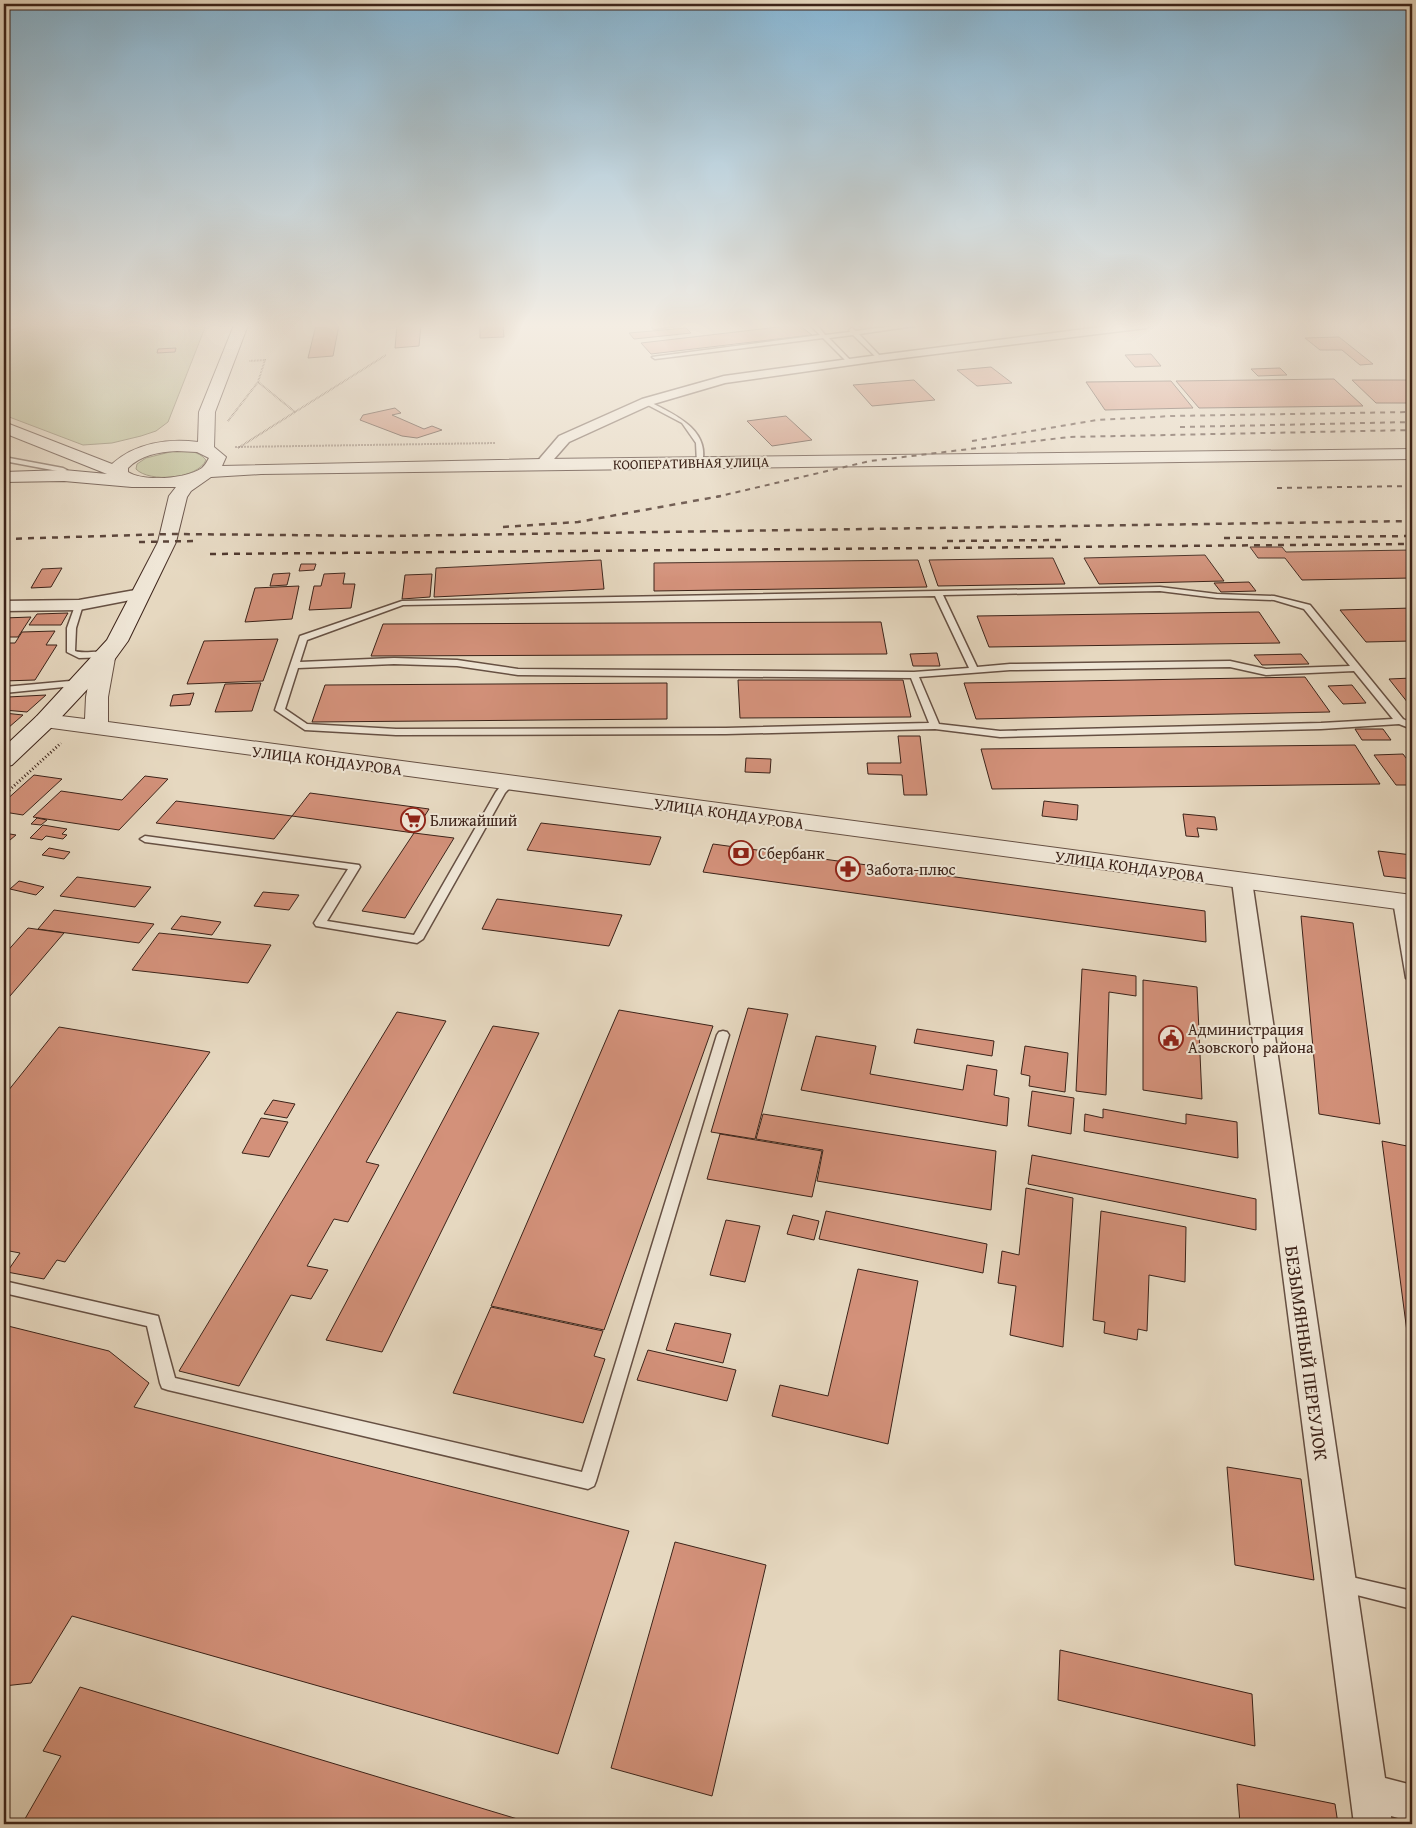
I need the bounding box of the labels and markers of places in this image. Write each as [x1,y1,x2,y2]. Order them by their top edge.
supermarket icon: Ближайший [400,807,426,833]
place label: Ближайший [430,808,518,832]
bank icon: Сбербанк [728,840,754,866]
place label: Сбербанк [758,841,825,865]
pharmacy icon: Забота-плюс [835,856,861,882]
place label: Забота-плюс [866,857,956,881]
place label: Администрация Азовского района [1188,1017,1314,1059]
public building icon: Администрация Азовского района [1158,1025,1184,1051]

